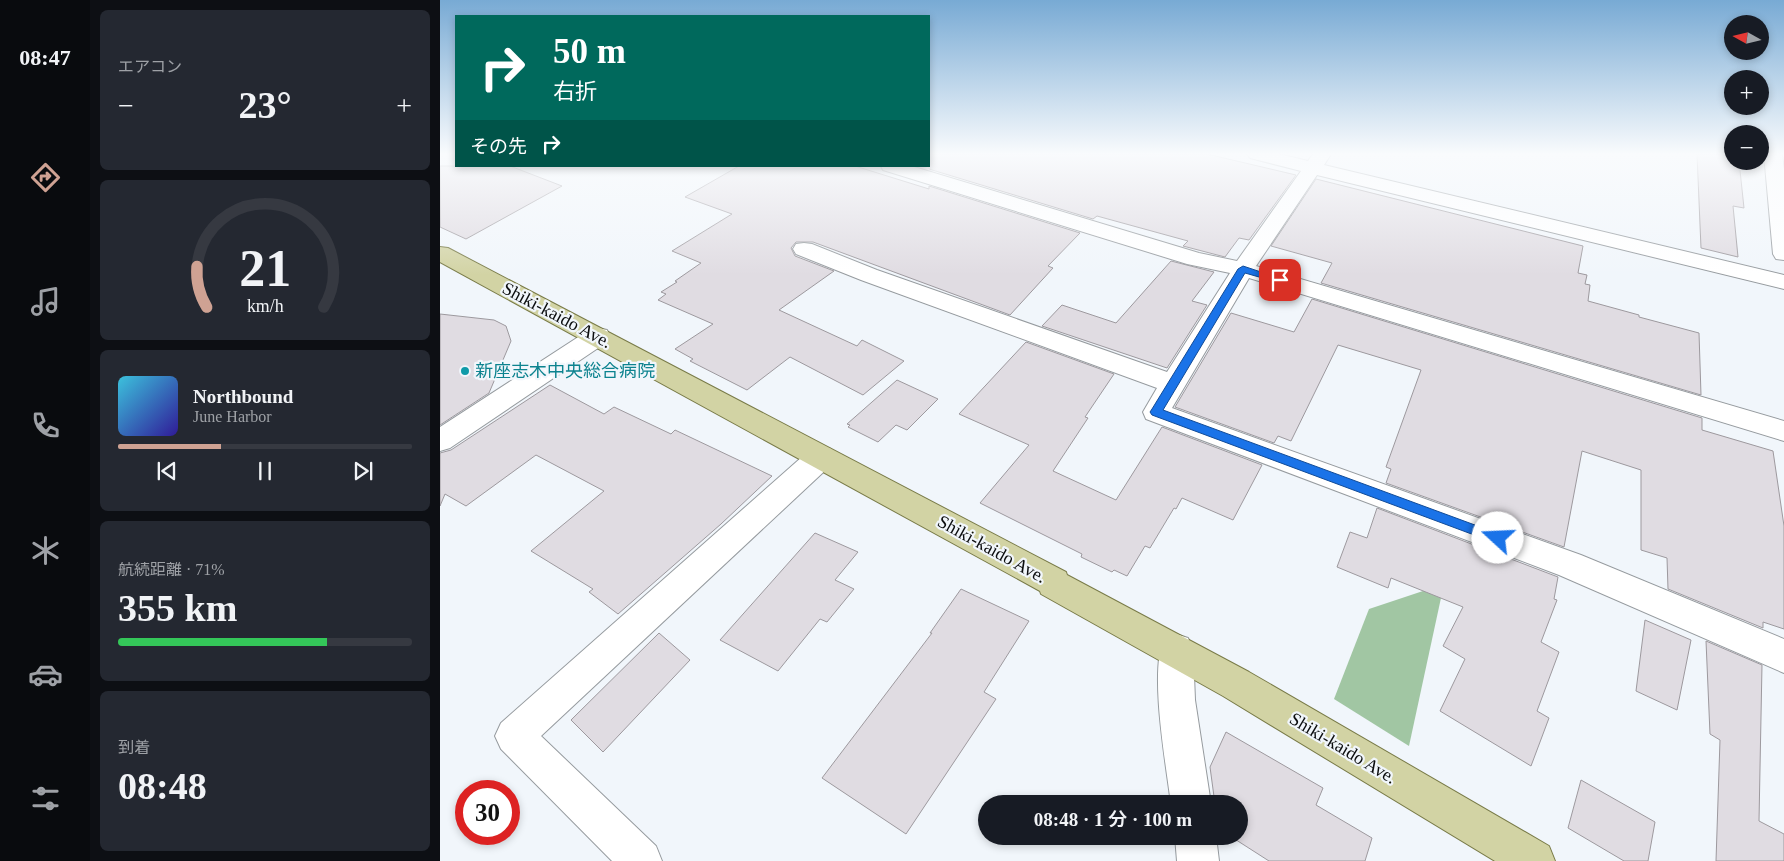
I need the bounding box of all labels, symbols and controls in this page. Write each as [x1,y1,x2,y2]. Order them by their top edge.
north arrow [1724,15,1769,60]
map controls [1724,15,1769,170]
text: 50 m [553,32,626,71]
icon: right [470,35,535,100]
text: 08:47 [19,45,71,70]
text: エアコン [118,58,182,75]
button: + [1724,70,1769,115]
text: 右折 [553,79,597,104]
text: 23° [238,84,292,126]
text: − [118,90,134,121]
text: + [396,90,412,121]
button: − [1724,125,1769,170]
icon: right [537,130,565,158]
text: その先 [470,136,527,157]
icon: directions [28,160,63,195]
text: 21 [239,240,291,297]
pin [1259,259,1301,301]
icon: arrive [1266,266,1294,294]
street label: Shiki-kaido Ave. [499,278,615,352]
icon: music [28,284,63,319]
text: km/h [247,296,283,316]
place label: 新座志木中央総合病院 [475,361,655,381]
marker: 新座志木中央総合病院 [459,365,471,377]
text: Northbound [193,386,293,407]
icon: phone [28,408,63,443]
text: June Harbor [193,408,272,425]
icon: previous [153,457,181,485]
icon: pause [251,457,279,485]
icon: next [349,457,377,485]
street label: Shiki-kaido Ave. [934,511,1050,587]
position arrow [1471,511,1523,563]
icon: climate [28,533,63,568]
text: 航続距離 · 71% [118,561,225,578]
text: 355 km [118,587,237,629]
icon: car [28,657,63,692]
street label: Shiki-kaido Ave. [1286,708,1400,788]
text: 到着 [118,739,150,756]
text: 08:48 [118,765,207,807]
speed limit sign: 30 [455,780,520,845]
icon: filters [28,781,63,816]
text: 08:48 · 1 分 · 100 m [1034,809,1192,830]

